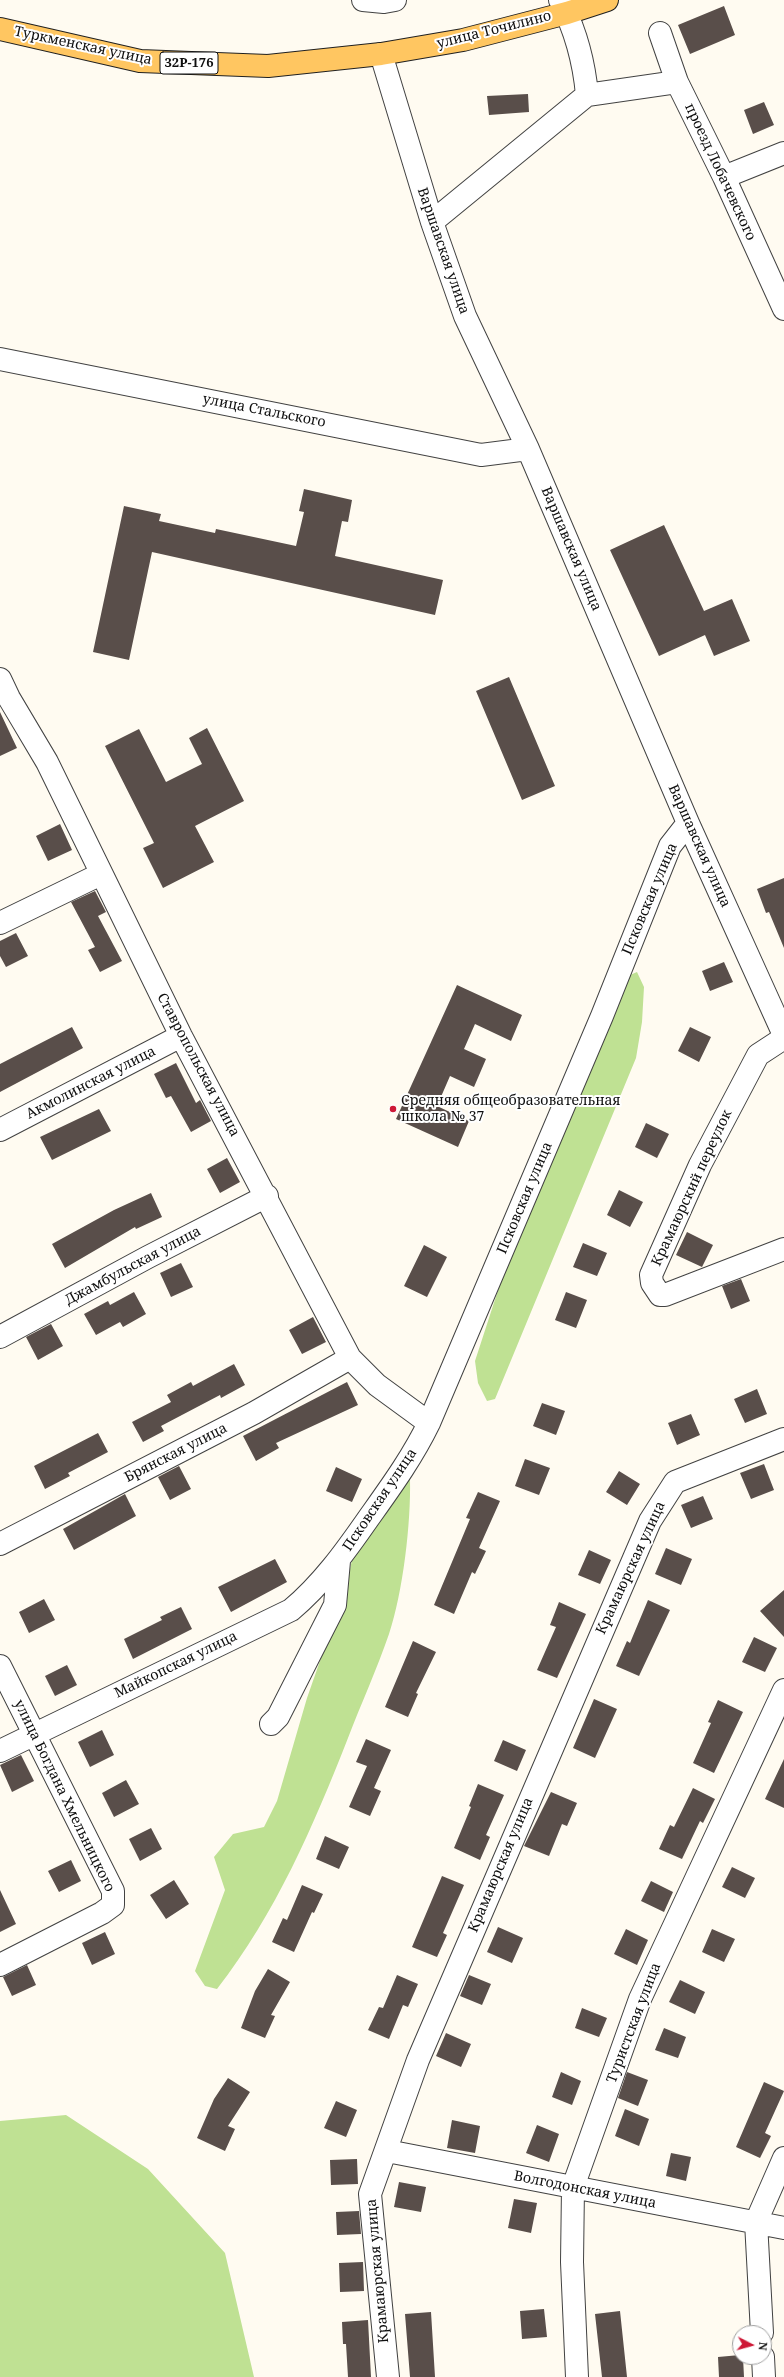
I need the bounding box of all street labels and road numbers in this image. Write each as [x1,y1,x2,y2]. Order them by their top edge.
street label: улица Точилино [435,8,553,52]
street label: Туркменская улица [13,23,153,69]
road number: 32Р-176 [160,52,218,74]
street label: проезд Лобачевского [681,101,759,243]
street label: Варшавская улица [413,185,473,317]
street label: улица Стальского [201,391,327,431]
street label: Варшавская улица [537,485,605,613]
street label: Варшавская улица [664,782,734,910]
street label: Псковская улица [619,840,681,958]
street label: Ставропольская улица [153,990,243,1140]
street label: Акмолинская улица [23,1043,159,1123]
street label: Крамаюрский переулок [648,1107,736,1269]
street label: Псковская улица [494,1139,556,1257]
street label: Джамбульская улица [62,1223,204,1309]
street label: Брянская улица [122,1420,230,1486]
street label: Псковская улица [339,1446,421,1554]
street label: Крамаюрская улица [593,1499,669,1637]
street label: Майкопская улица [112,1628,240,1702]
street label: улица Богдана Хмельницкого [10,1697,118,1895]
street label: Крамаюрская улица [465,1795,537,1935]
street label: Туристская улица [603,1961,665,2085]
street label: Волгодонская улица [512,2168,658,2212]
street label: Крамаюрская улица [363,2198,393,2344]

